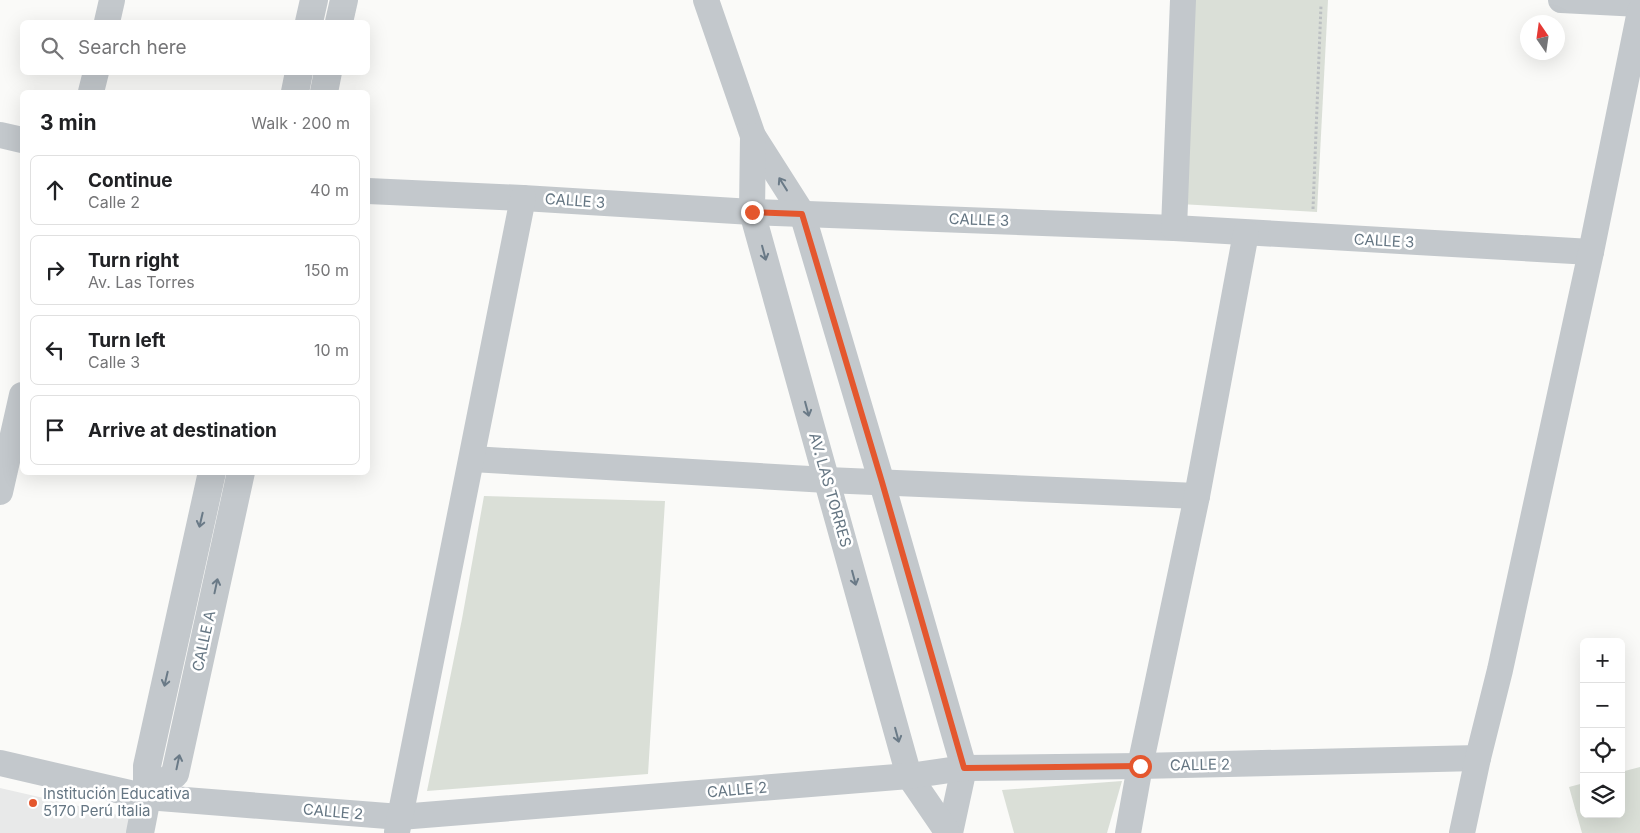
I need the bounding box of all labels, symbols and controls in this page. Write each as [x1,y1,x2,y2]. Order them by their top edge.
north arrow [1520,15,1565,60]
search box [20,20,370,75]
icon: search [38,34,66,62]
text: Search here [78,36,187,59]
text: 3 min [40,110,96,135]
text: Walk · 200 m [251,113,350,133]
text: Continue [88,169,173,192]
icon: ahead [41,176,69,204]
one-way arrow [778,178,788,192]
text: 40 m [310,180,349,200]
street label: CALLE 3 [544,189,606,212]
text: Calle 2 [88,192,140,212]
route end [741,201,764,224]
street label: CALLE 3 [948,209,1010,230]
street label: CALLE 3 [1353,229,1415,252]
one-way arrow [759,244,769,260]
text: Turn right [88,249,179,272]
icon: right [41,256,69,284]
text: 150 m [304,260,349,280]
text: Av. Las Torres [88,272,195,292]
text: Turn left [88,329,166,352]
icon: left [41,336,69,364]
text: 10 m [314,340,349,360]
text: Calle 3 [88,352,140,372]
one-way arrow [803,401,813,417]
icon: arrive [41,416,69,444]
text: Arrive at destination [88,419,277,442]
street label: AV. LAS TORRES [805,430,856,549]
one-way arrow [196,512,206,528]
one-way arrow [850,569,859,585]
one-way arrow [212,578,222,594]
street label: CALLE A [188,609,219,673]
map controls [1580,638,1625,818]
button: + [1580,638,1625,683]
one-way arrow [161,670,170,686]
button: − [1580,683,1625,728]
one-way arrow [893,726,903,742]
button: locate [1580,728,1625,773]
one-way arrow [174,754,183,770]
street label: CALLE 2 [1170,754,1230,775]
route start [1129,755,1152,778]
button: layers [1580,773,1625,818]
street label: CALLE 2 [706,777,768,802]
place label: Institución Educativa 5170 Perú Italia [43,784,190,820]
marker: Institución Educativa 5170 Perú Italia [27,797,39,809]
street label: CALLE 2 [302,799,364,824]

